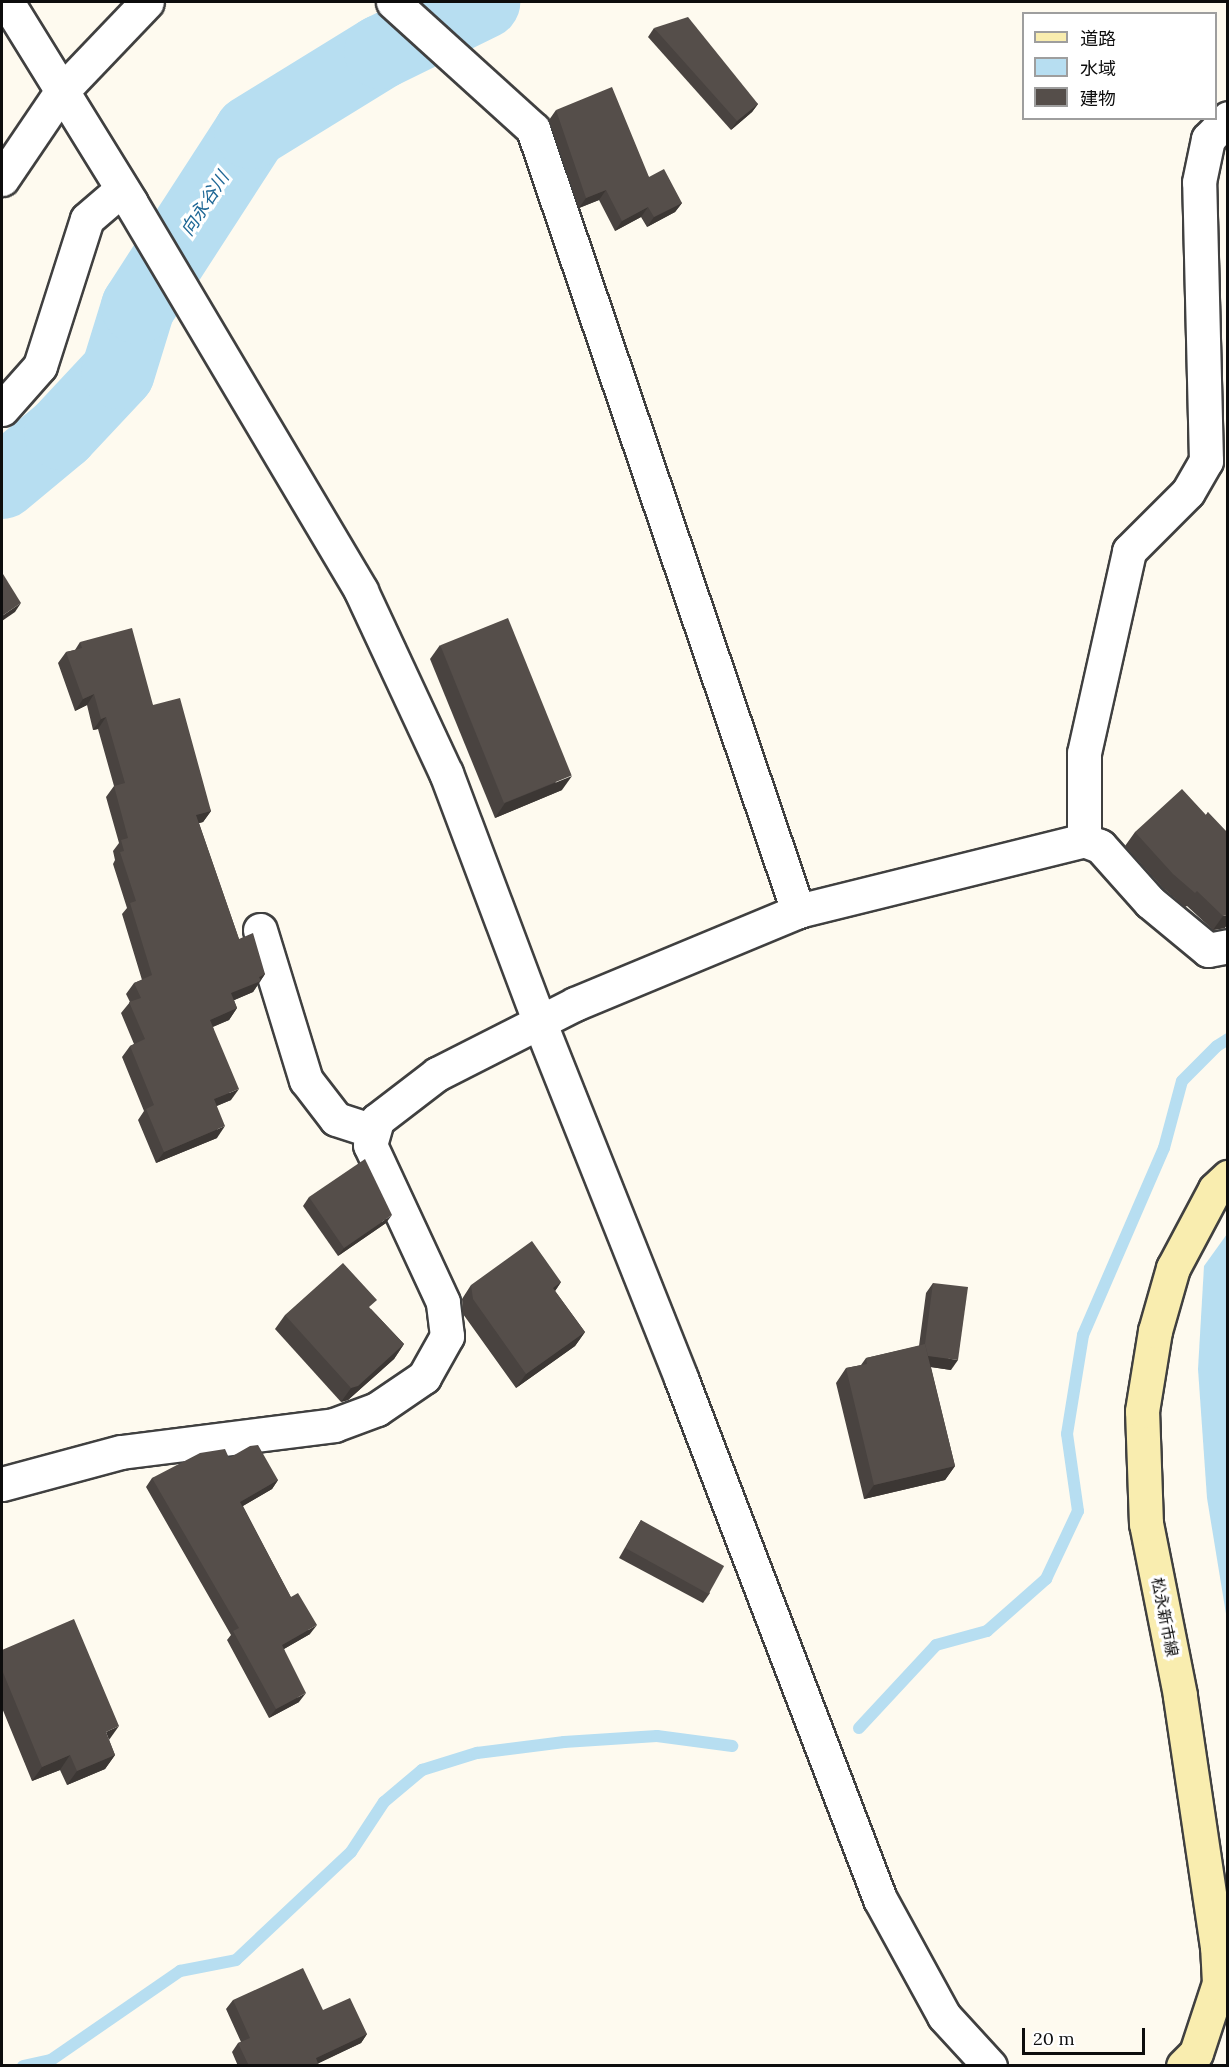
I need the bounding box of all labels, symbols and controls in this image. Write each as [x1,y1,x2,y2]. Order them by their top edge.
legend [1022,12,1217,120]
text: 道路 [1080,27,1116,50]
text: 水域 [1080,57,1116,80]
text: 建物 [1080,87,1116,110]
water label: 向永谷川 [176,168,234,240]
street label: 松永新市線 [1148,1576,1182,1658]
scale bar [1025,2016,1148,2054]
text: 20 m [1033,2027,1075,2050]

